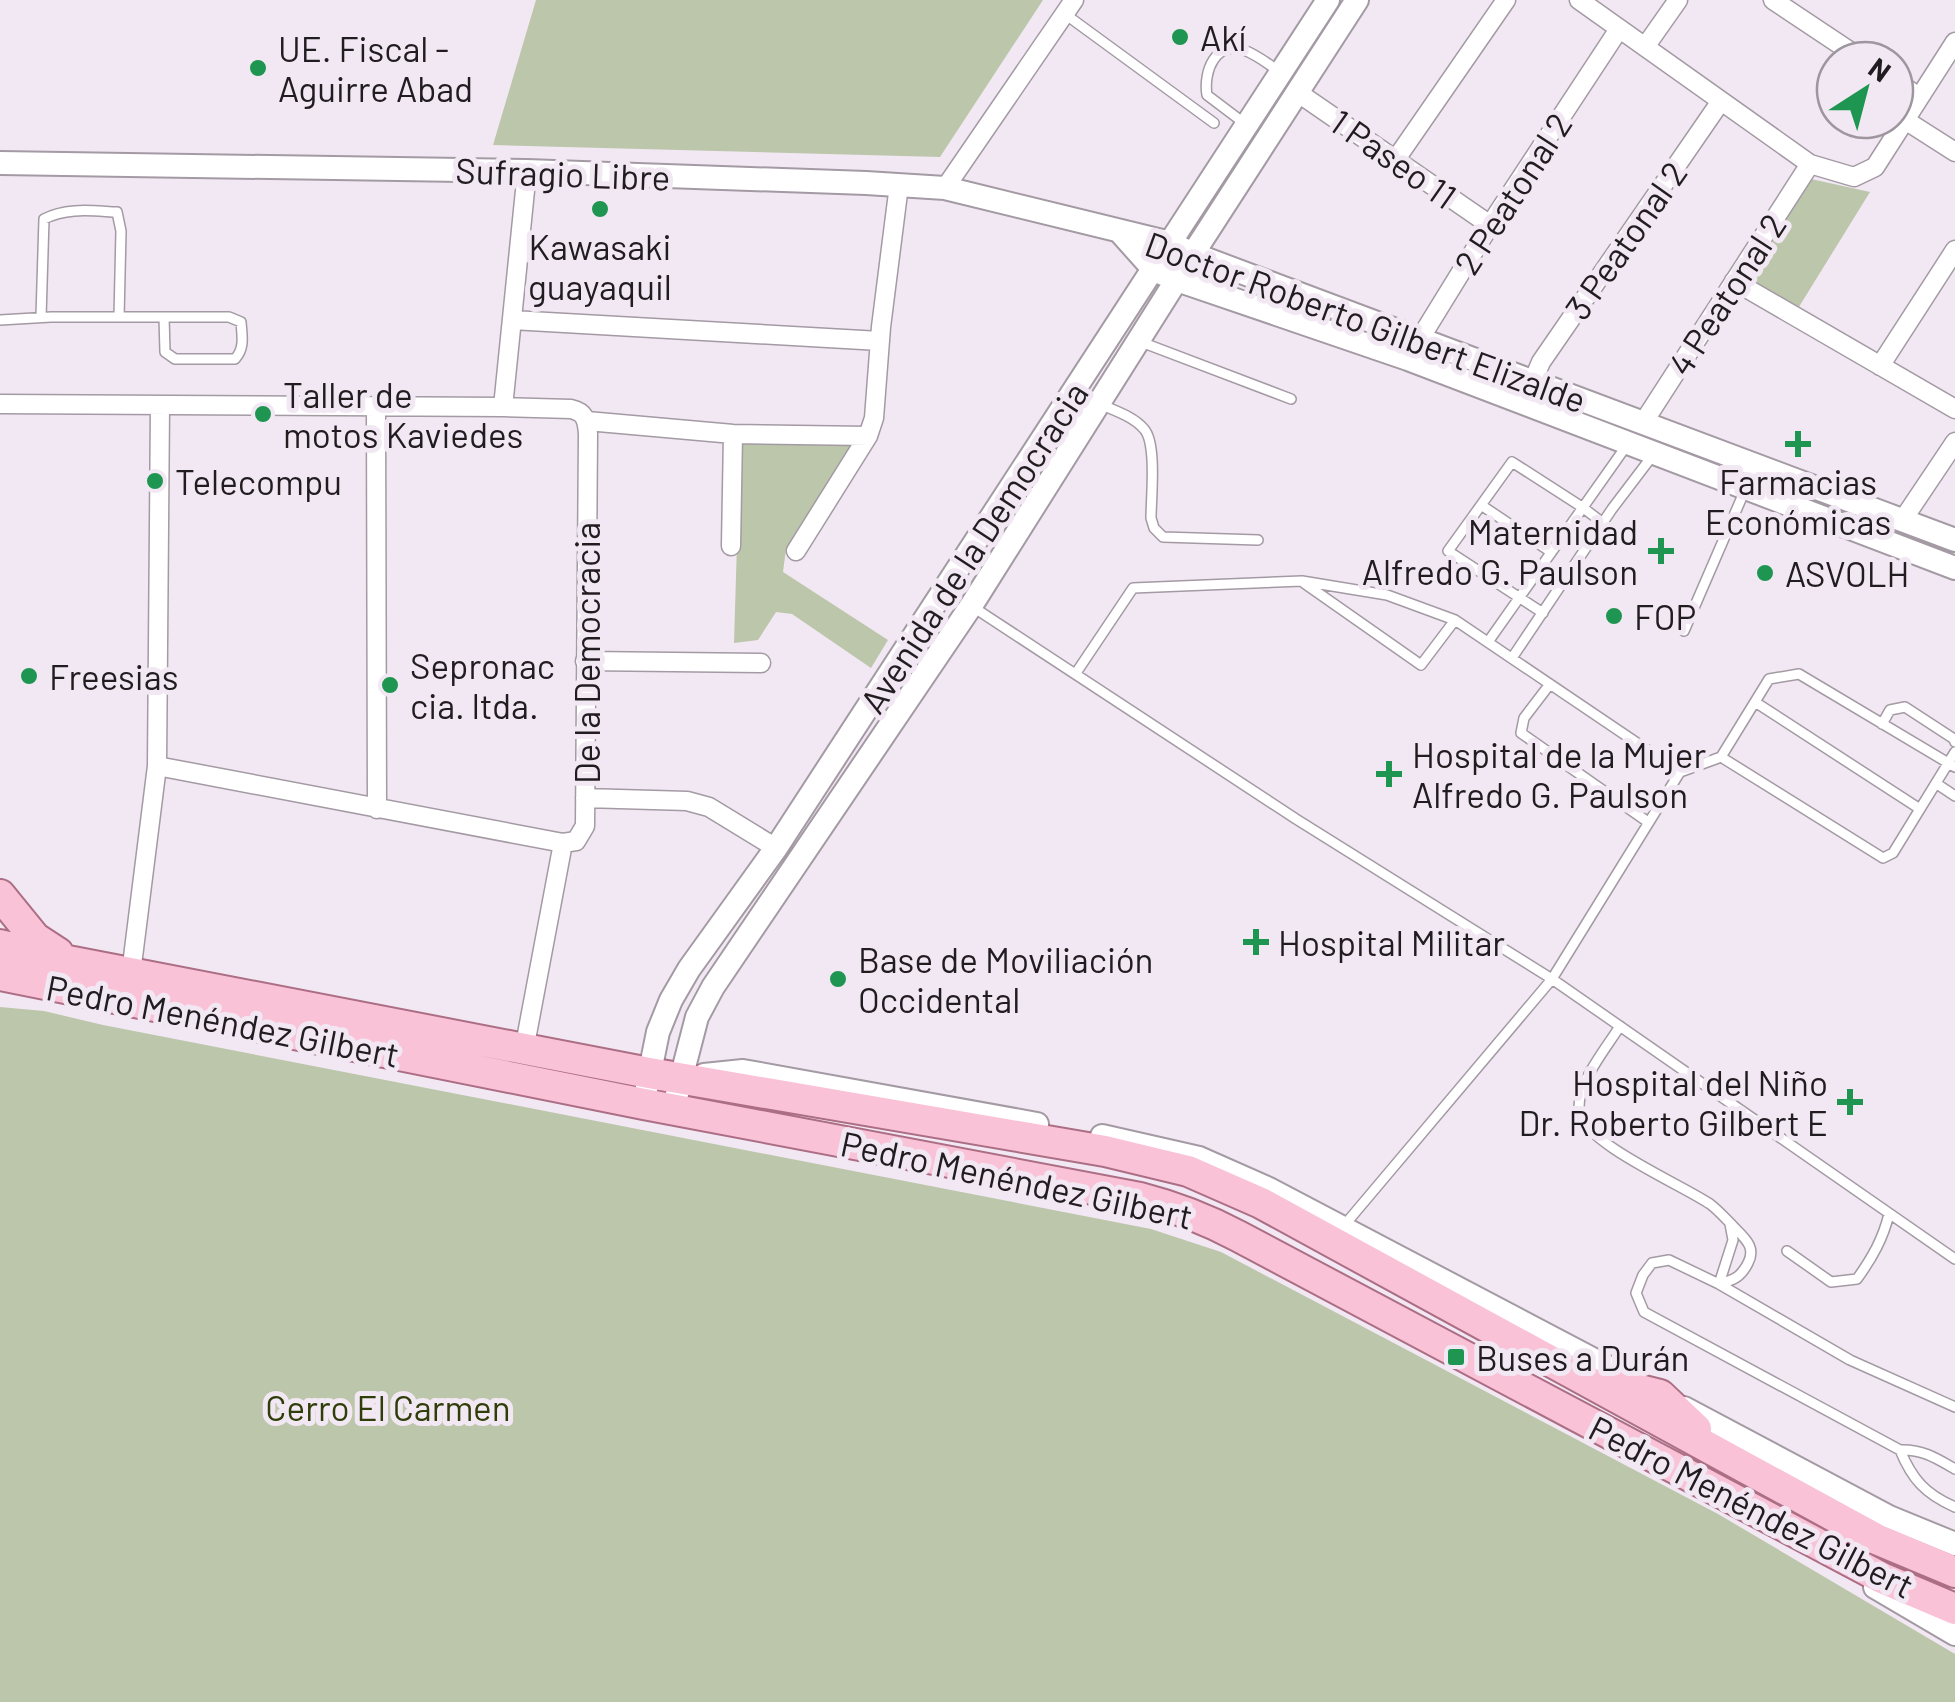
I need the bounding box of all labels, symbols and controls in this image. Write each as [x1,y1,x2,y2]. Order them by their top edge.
place label: Akí [1200,16,1246,58]
marker: Akí [1169,26,1191,48]
place label: UE. Fiscal - Aguirre Abad [278,27,473,109]
north arrow [1815,40,1915,140]
text: N [1863,50,1898,88]
marker: UE. Fiscal - Aguirre Abad [247,57,269,79]
street label: 1 Paseo 11 [1323,100,1465,216]
street label: 2 Peatonal 2 [1444,104,1580,282]
street label: Sufragio Libre [455,148,671,198]
street label: 3 Peatonal 2 [1555,153,1695,327]
marker: Kawasaki guayaquil [589,198,611,220]
street label: 4 Peatonal 2 [1658,205,1794,383]
street label: Doctor Roberto Gilbert Elizalde [1140,222,1592,420]
place label: Kawasaki guayaquil [528,225,672,307]
place label: Taller de motos Kaviedes [283,373,523,455]
street label: Avenida de la Democracia [850,374,1096,720]
marker: Taller de motos Kaviedes [252,403,274,425]
marker: Farmacias Económicas [1787,433,1809,455]
place label: Telecompu [175,460,342,502]
place label: Farmacias Económicas [1705,460,1891,542]
marker: Telecompu [144,470,166,492]
place label: Maternidad Alfredo G. Paulson [1362,510,1638,592]
street label: De la Democracia [565,522,607,784]
marker: Maternidad Alfredo G. Paulson [1648,538,1674,564]
place label: ASVOLH [1785,552,1910,594]
marker: ASVOLH [1754,562,1776,584]
place label: FOP [1634,595,1696,637]
marker: FOP [1603,605,1625,627]
place label: Sepronac cia. ltda. [410,644,555,726]
place label: Freesias [49,655,179,697]
marker: Freesias [18,665,40,687]
marker: Sepronac cia. ltda. [379,674,401,696]
place label: Hospital de la Mujer Alfredo G. Paulson [1412,733,1706,815]
marker: Hospital de la Mujer Alfredo G. Paulson [1376,761,1402,787]
place label: Hospital Militar [1278,921,1505,963]
marker: Hospital Militar [1243,929,1269,955]
place label: Base de Moviliación Occidental [858,938,1153,1020]
street label: Pedro Menéndez Gilbert [43,965,403,1075]
marker: Base de Moviliación Occidental [827,968,849,990]
place label: Hospital del Niño Dr. Roberto Gilbert E [1519,1061,1828,1143]
marker: Hospital del Niño Dr. Roberto Gilbert E [1837,1089,1863,1115]
street label: Pedro Menéndez Gilbert [837,1121,1197,1237]
place label: Buses a Durán [1476,1336,1689,1378]
marker: Buses a Durán [1445,1346,1467,1368]
park label: Cerro El Carmen [265,1386,511,1428]
street label: Pedro Menéndez Gilbert [1583,1406,1921,1606]

